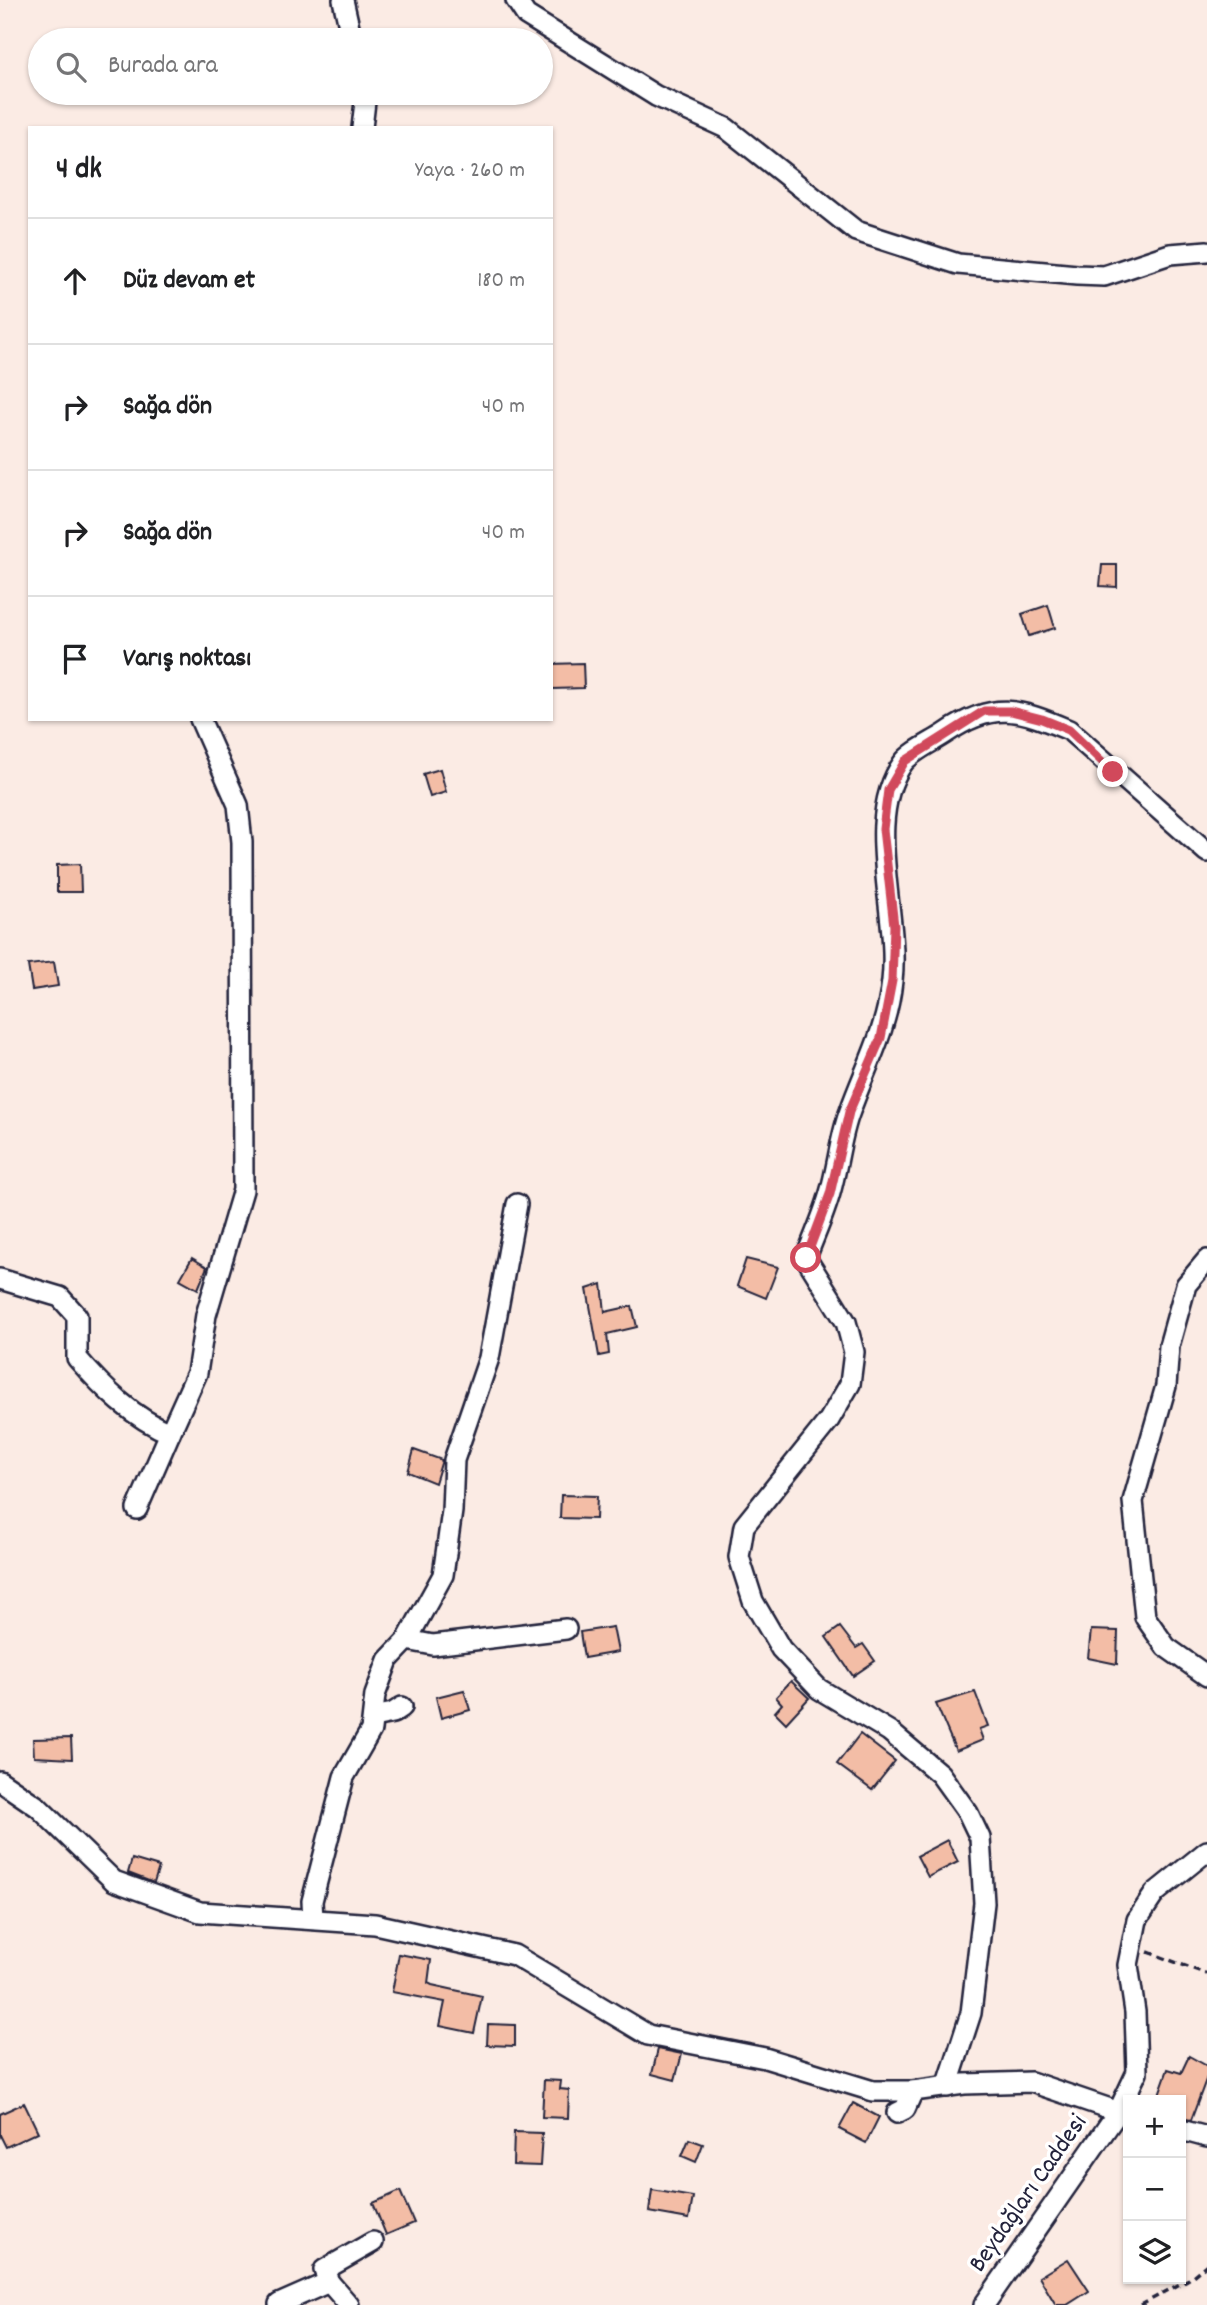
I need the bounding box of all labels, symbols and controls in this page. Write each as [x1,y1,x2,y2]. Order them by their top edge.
search box [28,28,553,105]
icon: search [52,48,90,86]
text: Burada ara [108,48,218,85]
text: 4 dk [56,150,102,193]
text: Yaya · 260 m [415,155,525,188]
icon: ahead [56,262,94,300]
text: Düz devam et [123,263,255,300]
text: 180 m [477,265,525,298]
icon: right [56,388,94,426]
text: Sağa dön [123,389,212,426]
text: 40 m [482,391,525,424]
icon: right [56,514,94,552]
text: Sağa dön [123,515,212,552]
text: 40 m [482,517,525,550]
icon: arrive [56,640,94,678]
text: Varış noktası [123,641,251,678]
route end [1097,756,1128,787]
route start [790,1242,821,1273]
map controls [1123,2095,1186,2284]
button: + [1123,2095,1186,2158]
street label: Beydağları Caddesi [961,2107,1097,2281]
button: − [1123,2158,1186,2221]
button: layers [1123,2221,1186,2284]

